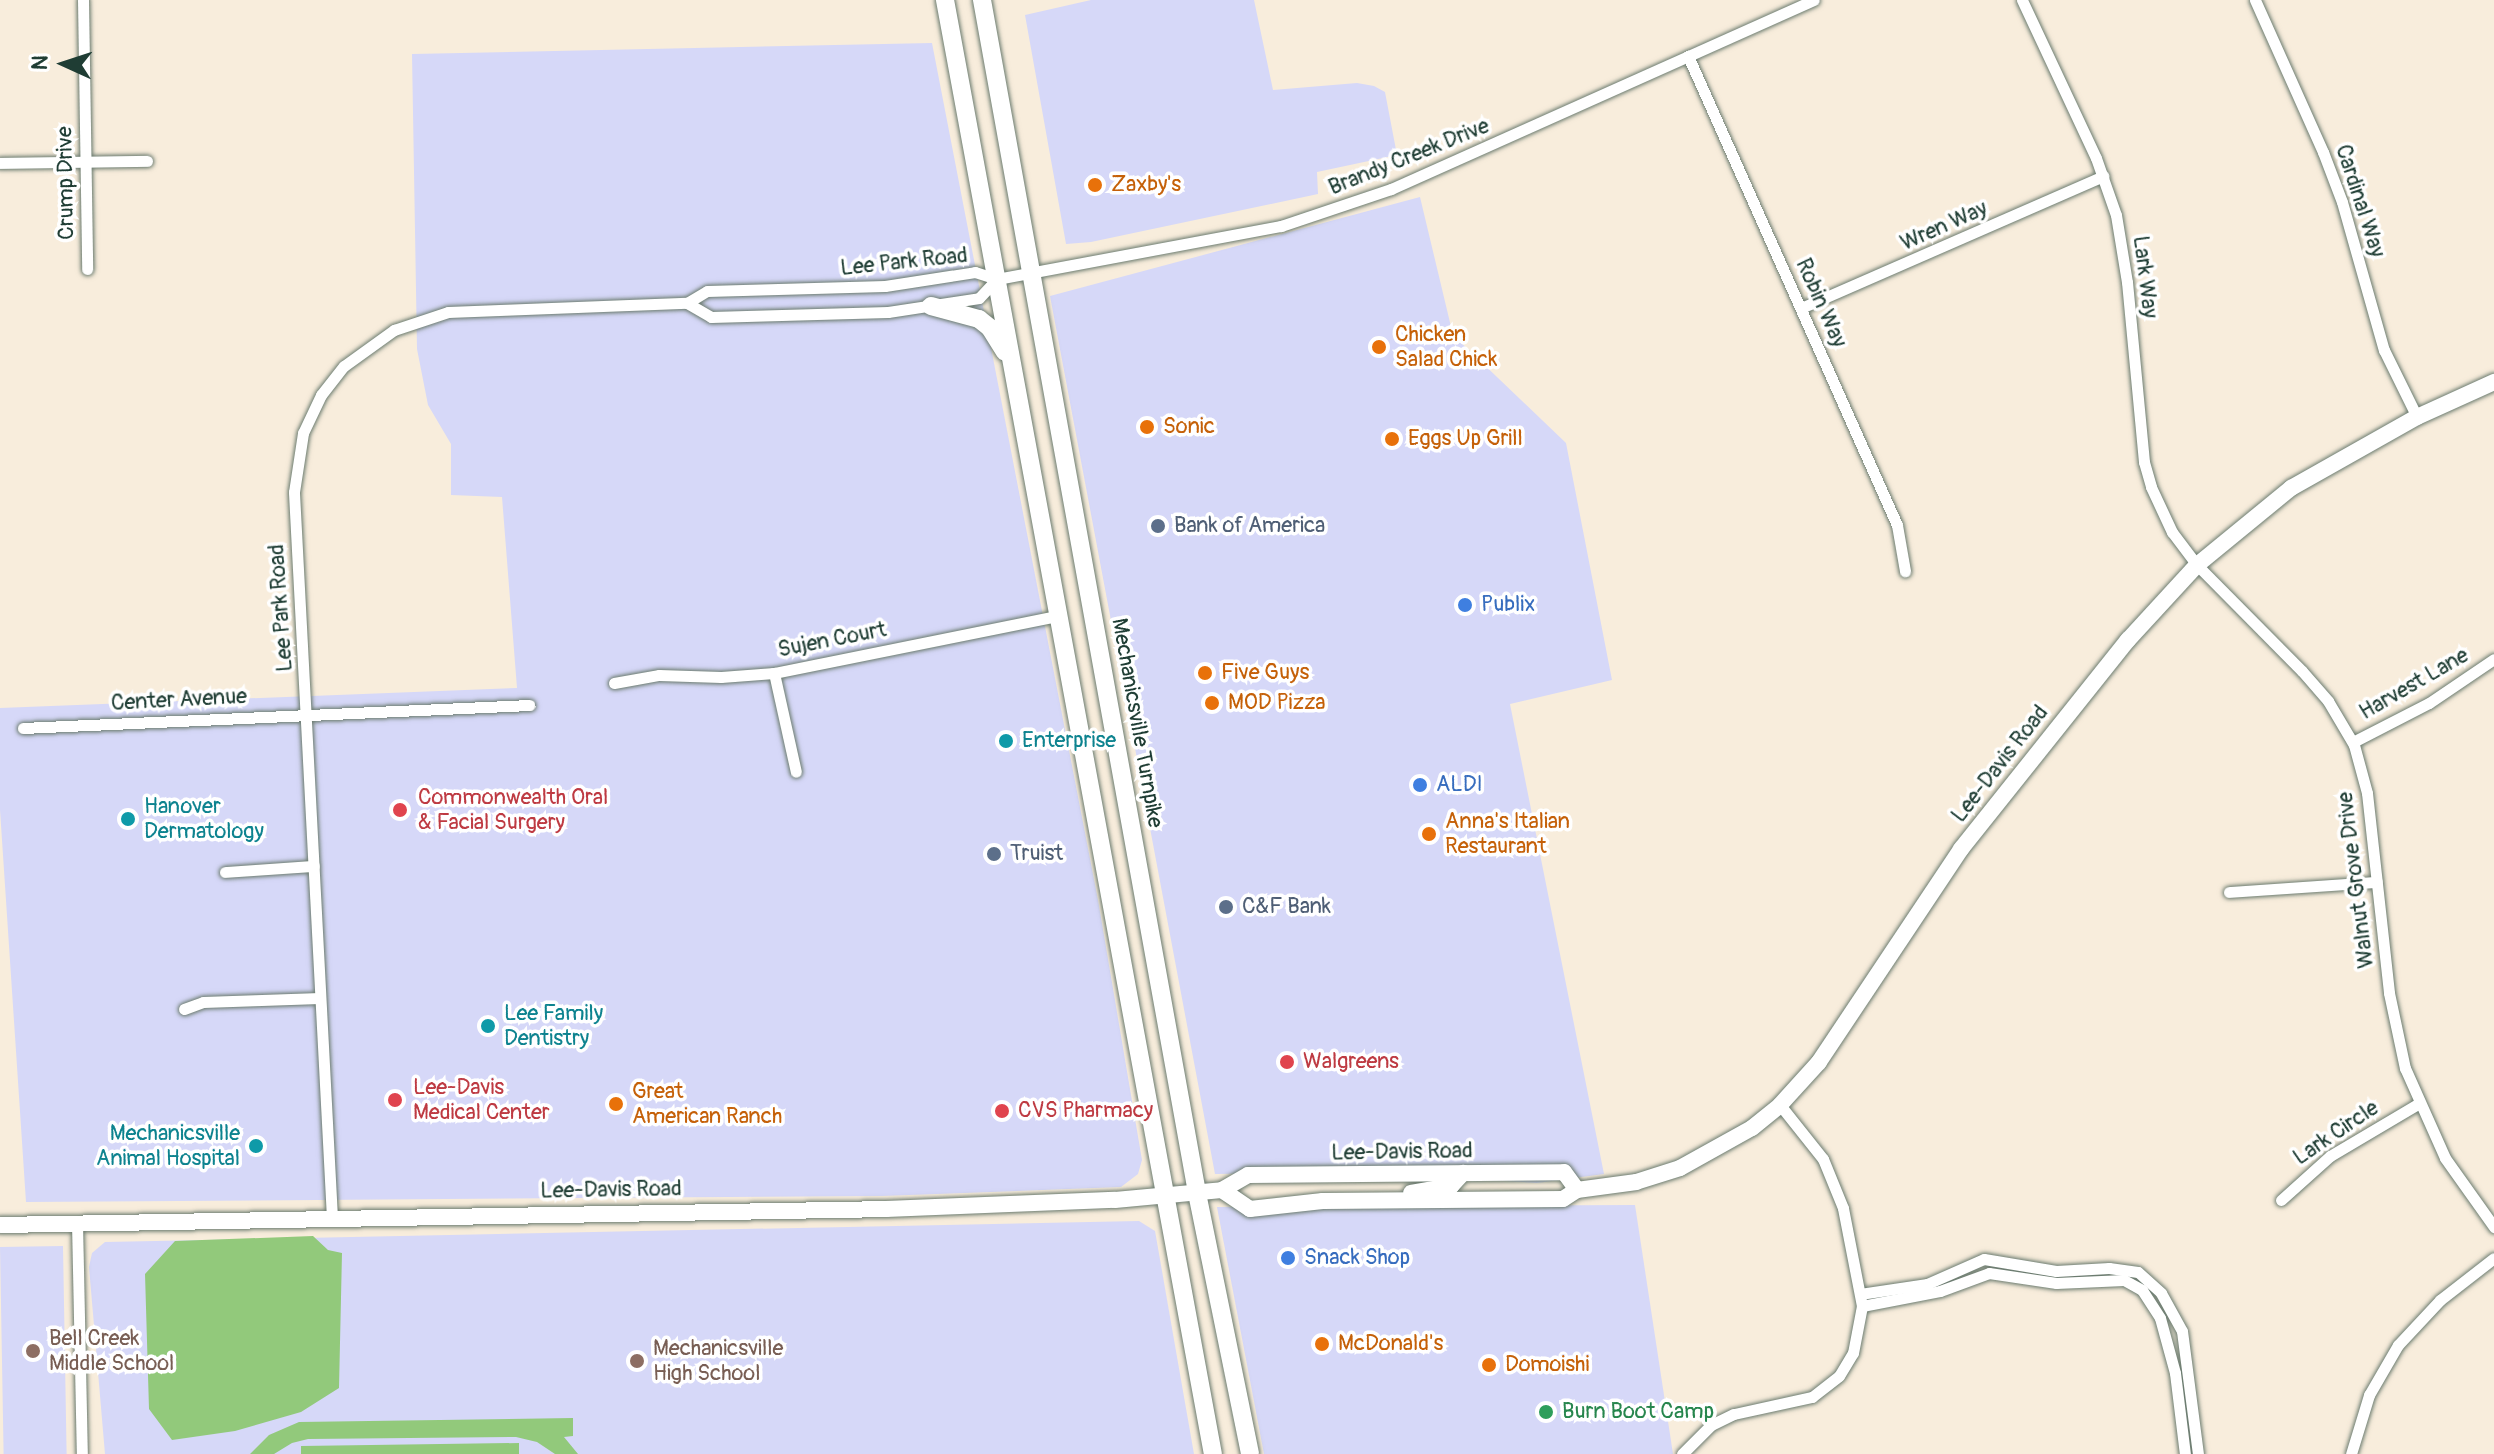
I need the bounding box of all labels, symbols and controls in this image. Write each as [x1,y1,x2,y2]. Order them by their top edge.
north arrow [24,24,104,104]
text: N [26,55,54,71]
street label: Brandy Creek Drive [1325,113,1493,201]
street label: Crump Drive [52,126,80,240]
street label: Cardinal Way [2329,141,2391,261]
place label: Zaxby's [1111,172,1181,198]
marker: Zaxby's [1086,176,1104,194]
street label: Wren Way [1896,195,1992,257]
street label: Lark Way [2127,234,2163,320]
street label: Lee Park Road [839,242,969,282]
street label: Robin Way [1790,254,1852,352]
place label: Chicken Salad Chick [1395,321,1497,372]
marker: Chicken Salad Chick [1370,338,1388,356]
place label: Sonic [1163,414,1215,440]
marker: Sonic [1138,418,1156,436]
place label: Eggs Up Grill [1408,426,1523,452]
marker: Eggs Up Grill [1383,430,1401,448]
place label: Bank of America [1174,513,1325,539]
marker: Bank of America [1149,517,1167,535]
street label: Lee Park Road [263,543,299,673]
place label: Publix [1481,592,1535,618]
marker: Publix [1456,596,1474,614]
street label: Mechanicsville Turnpike [1106,616,1168,830]
street label: Sujen Court [776,617,888,663]
street label: Harvest Lane [2355,642,2473,726]
place label: Five Guys [1221,660,1309,686]
marker: Five Guys [1196,664,1214,682]
street label: Center Avenue [110,683,248,717]
place label: MOD Pizza [1228,690,1326,716]
marker: MOD Pizza [1203,694,1221,712]
street label: Lee-Davis Road [1946,700,2054,828]
place label: Enterprise [1022,728,1116,754]
marker: Enterprise [997,732,1015,750]
place label: ALDI [1436,772,1483,798]
marker: ALDI [1411,776,1429,794]
place label: Commonwealth Oral & Facial Surgery [418,784,608,836]
street label: Walnut Grove Drive [2332,790,2380,970]
place label: Hanover Dermatology [144,793,264,844]
marker: Commonwealth Oral & Facial Surgery [389,799,411,821]
place label: Anna's Italian Restaurant [1445,808,1570,860]
marker: Hanover Dermatology [119,810,137,828]
marker: Anna's Italian Restaurant [1420,825,1438,843]
place label: Truist [1010,841,1063,867]
marker: Truist [985,845,1003,863]
place label: C&F Bank [1242,894,1331,920]
marker: C&F Bank [1217,898,1235,916]
place label: Lee Family Dentistry [504,1000,603,1052]
marker: Lee Family Dentistry [479,1017,497,1035]
place label: Walgreens [1303,1049,1399,1075]
marker: Walgreens [1278,1053,1296,1071]
place label: Lee-Davis Medical Center [413,1074,550,1126]
place label: Great American Ranch [632,1078,782,1130]
marker: Lee-Davis Medical Center [384,1089,406,1111]
marker: Great American Ranch [607,1095,625,1113]
street label: Lark Circle [2288,1095,2384,1171]
place label: CVS Pharmacy [1018,1098,1153,1124]
marker: CVS Pharmacy [993,1102,1011,1120]
place label: Mechanicsville Animal Hospital [96,1120,240,1172]
marker: Mechanicsville Animal Hospital [247,1137,265,1155]
street label: Lee-Davis Road [1331,1138,1473,1166]
street label: Lee-Davis Road [540,1176,682,1204]
place label: Snack Shop [1304,1245,1410,1271]
marker: Snack Shop [1279,1249,1297,1267]
place label: Bell Creek Middle School [49,1325,174,1376]
place label: McDonald's [1338,1331,1443,1357]
place label: Mechanicsville High School [653,1335,783,1386]
marker: McDonald's [1313,1335,1331,1353]
marker: Bell Creek Middle School [24,1342,42,1360]
marker: Mechanicsville High School [628,1352,646,1370]
place label: Domoishi [1505,1352,1590,1378]
marker: Domoishi [1480,1356,1498,1374]
place label: Burn Boot Camp [1562,1399,1714,1425]
marker: Burn Boot Camp [1537,1403,1555,1421]

